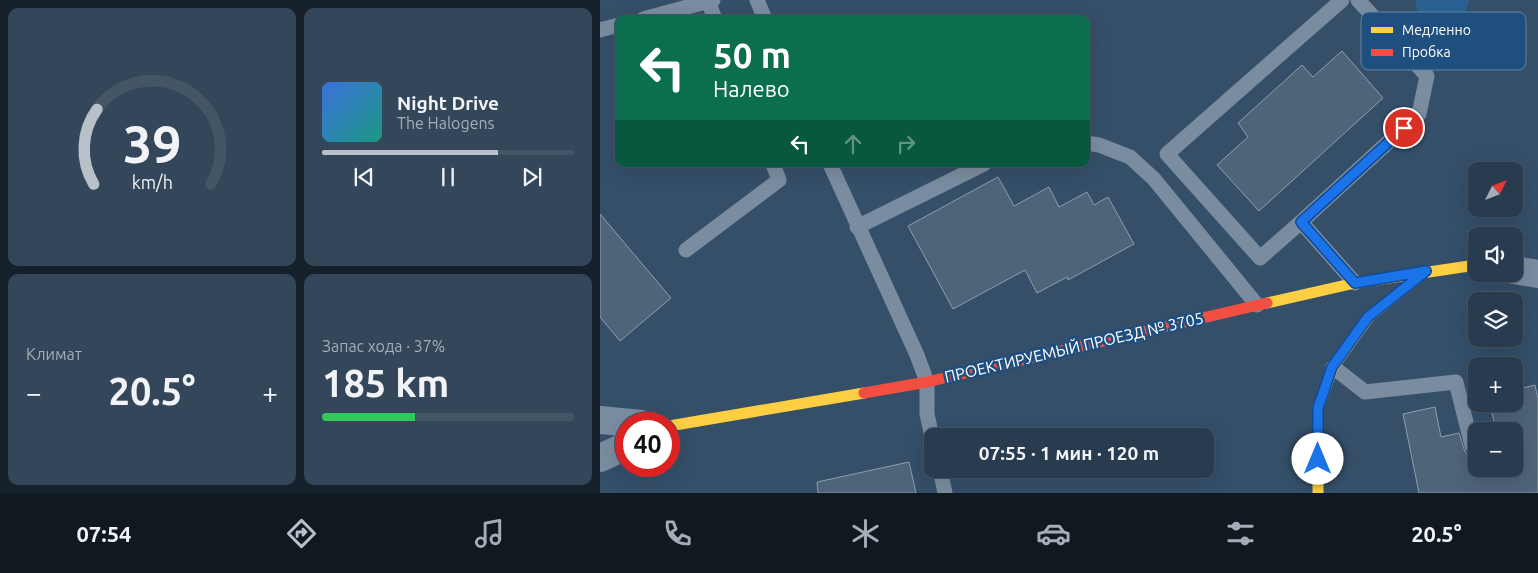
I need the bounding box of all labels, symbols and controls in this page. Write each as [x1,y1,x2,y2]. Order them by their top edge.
legend [1361,12,1526,70]
text: Медленно [1402,22,1471,38]
icon: left [630,35,695,100]
text: 50 m [713,35,791,75]
text: Пробка [1402,44,1451,60]
text: Налево [713,76,790,101]
text: Night Drive [397,92,499,114]
pin [1383,107,1425,149]
text: The Halogens [397,114,495,132]
icon: arrive [1390,114,1418,142]
text: 39 [123,115,181,173]
icon: left [786,130,814,158]
icon: ahead [839,130,867,158]
icon: right [892,130,920,158]
north arrow [1468,162,1522,218]
map controls [1468,162,1523,477]
icon: previous [350,163,378,191]
icon: pause [434,163,462,191]
icon: next [518,163,546,191]
text: km/h [131,172,173,192]
button: sound [1468,227,1523,282]
button: layers [1468,292,1523,347]
street label: ПРОЕКТИРУЕМЫЙ ПРОЕЗД № 3705 [942,307,1205,386]
text: Запас хода · 37% [322,337,445,355]
text: Климат [26,345,82,363]
button: + [1468,357,1523,412]
text: 185 km [322,362,449,404]
text: 20.5° [108,370,196,412]
text: − [26,377,42,408]
text: + [262,377,278,408]
speed limit sign: 40 [615,412,680,477]
button: − [1468,422,1523,477]
position arrow [1291,432,1343,484]
text: 07:55 · 1 мин · 120 m [979,442,1159,464]
icon: directions [284,516,319,551]
icon: music [472,516,507,551]
icon: phone [660,516,695,551]
icon: climate [848,516,883,551]
icon: car [1036,516,1071,551]
icon: filters [1223,516,1258,551]
text: 07:54 [76,521,131,546]
text: 20.5° [1411,521,1462,546]

